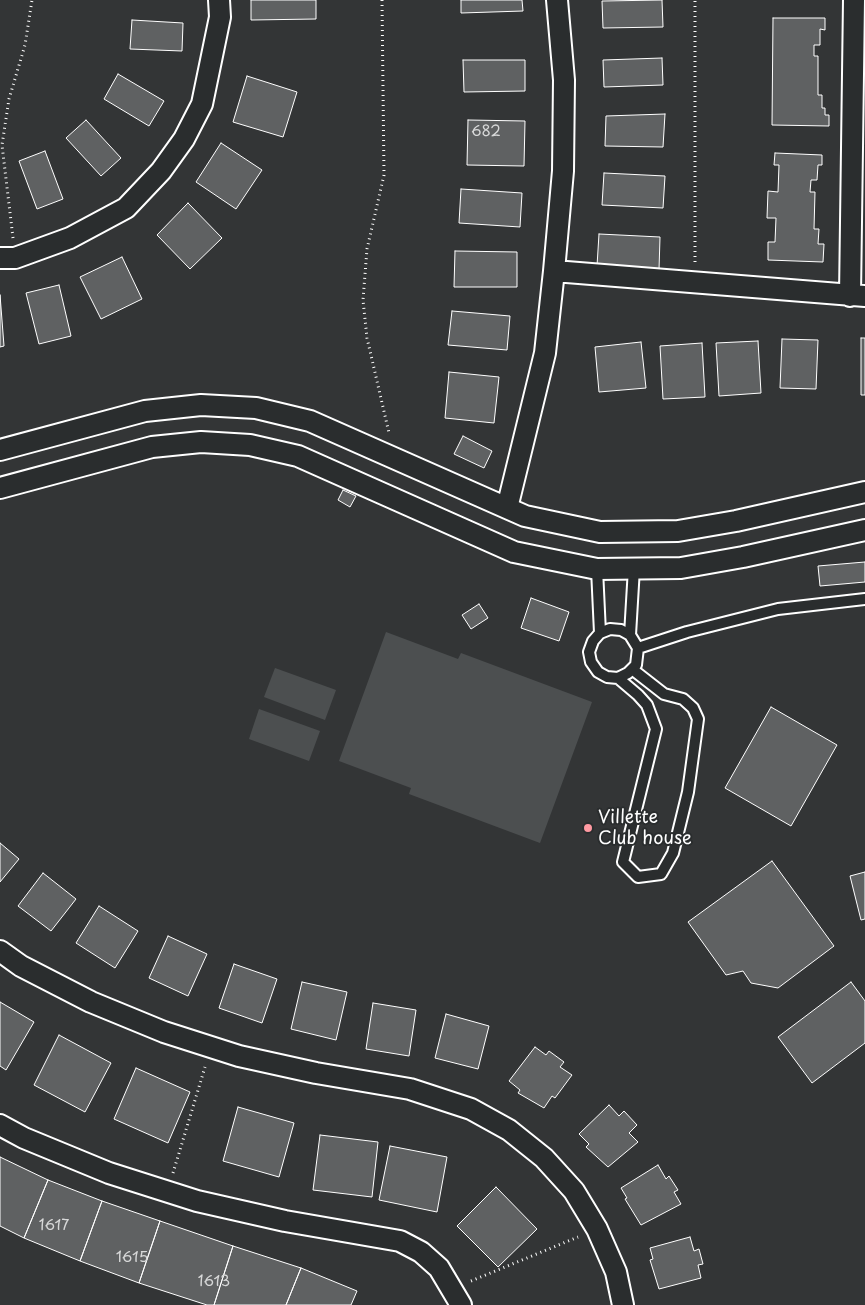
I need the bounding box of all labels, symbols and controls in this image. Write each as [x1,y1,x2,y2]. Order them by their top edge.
house number: 682 [471,123,501,141]
place label: Villette Club house [598,807,692,850]
marker: Villette Club house [582,822,594,834]
house number: 1617 [39,1217,69,1235]
house number: 1615 [116,1249,148,1267]
house number: 1613 [198,1273,230,1291]

